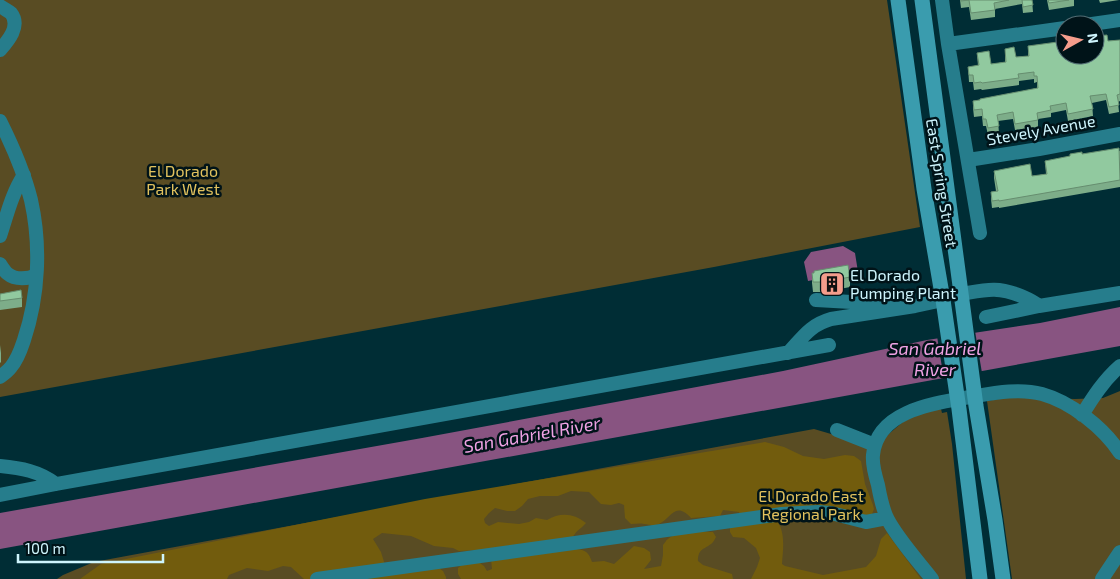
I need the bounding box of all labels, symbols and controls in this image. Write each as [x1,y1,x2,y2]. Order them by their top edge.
north arrow [1055,15,1105,65]
text: N [1084,32,1102,44]
street label: Stevely Avenue [985,111,1097,148]
street label: East Spring Street [923,117,962,249]
park label: El Dorado Park West [146,161,220,198]
place label: El Dorado Pumping Plant [850,265,956,302]
building icon: El Dorado Pumping Plant [819,271,845,297]
water label: San Gabriel River [888,337,982,380]
water label: San Gabriel River [462,411,603,457]
park label: El Dorado East Regional Park [758,486,864,523]
scale bar [18,532,162,564]
text: 100 m [25,539,66,557]

